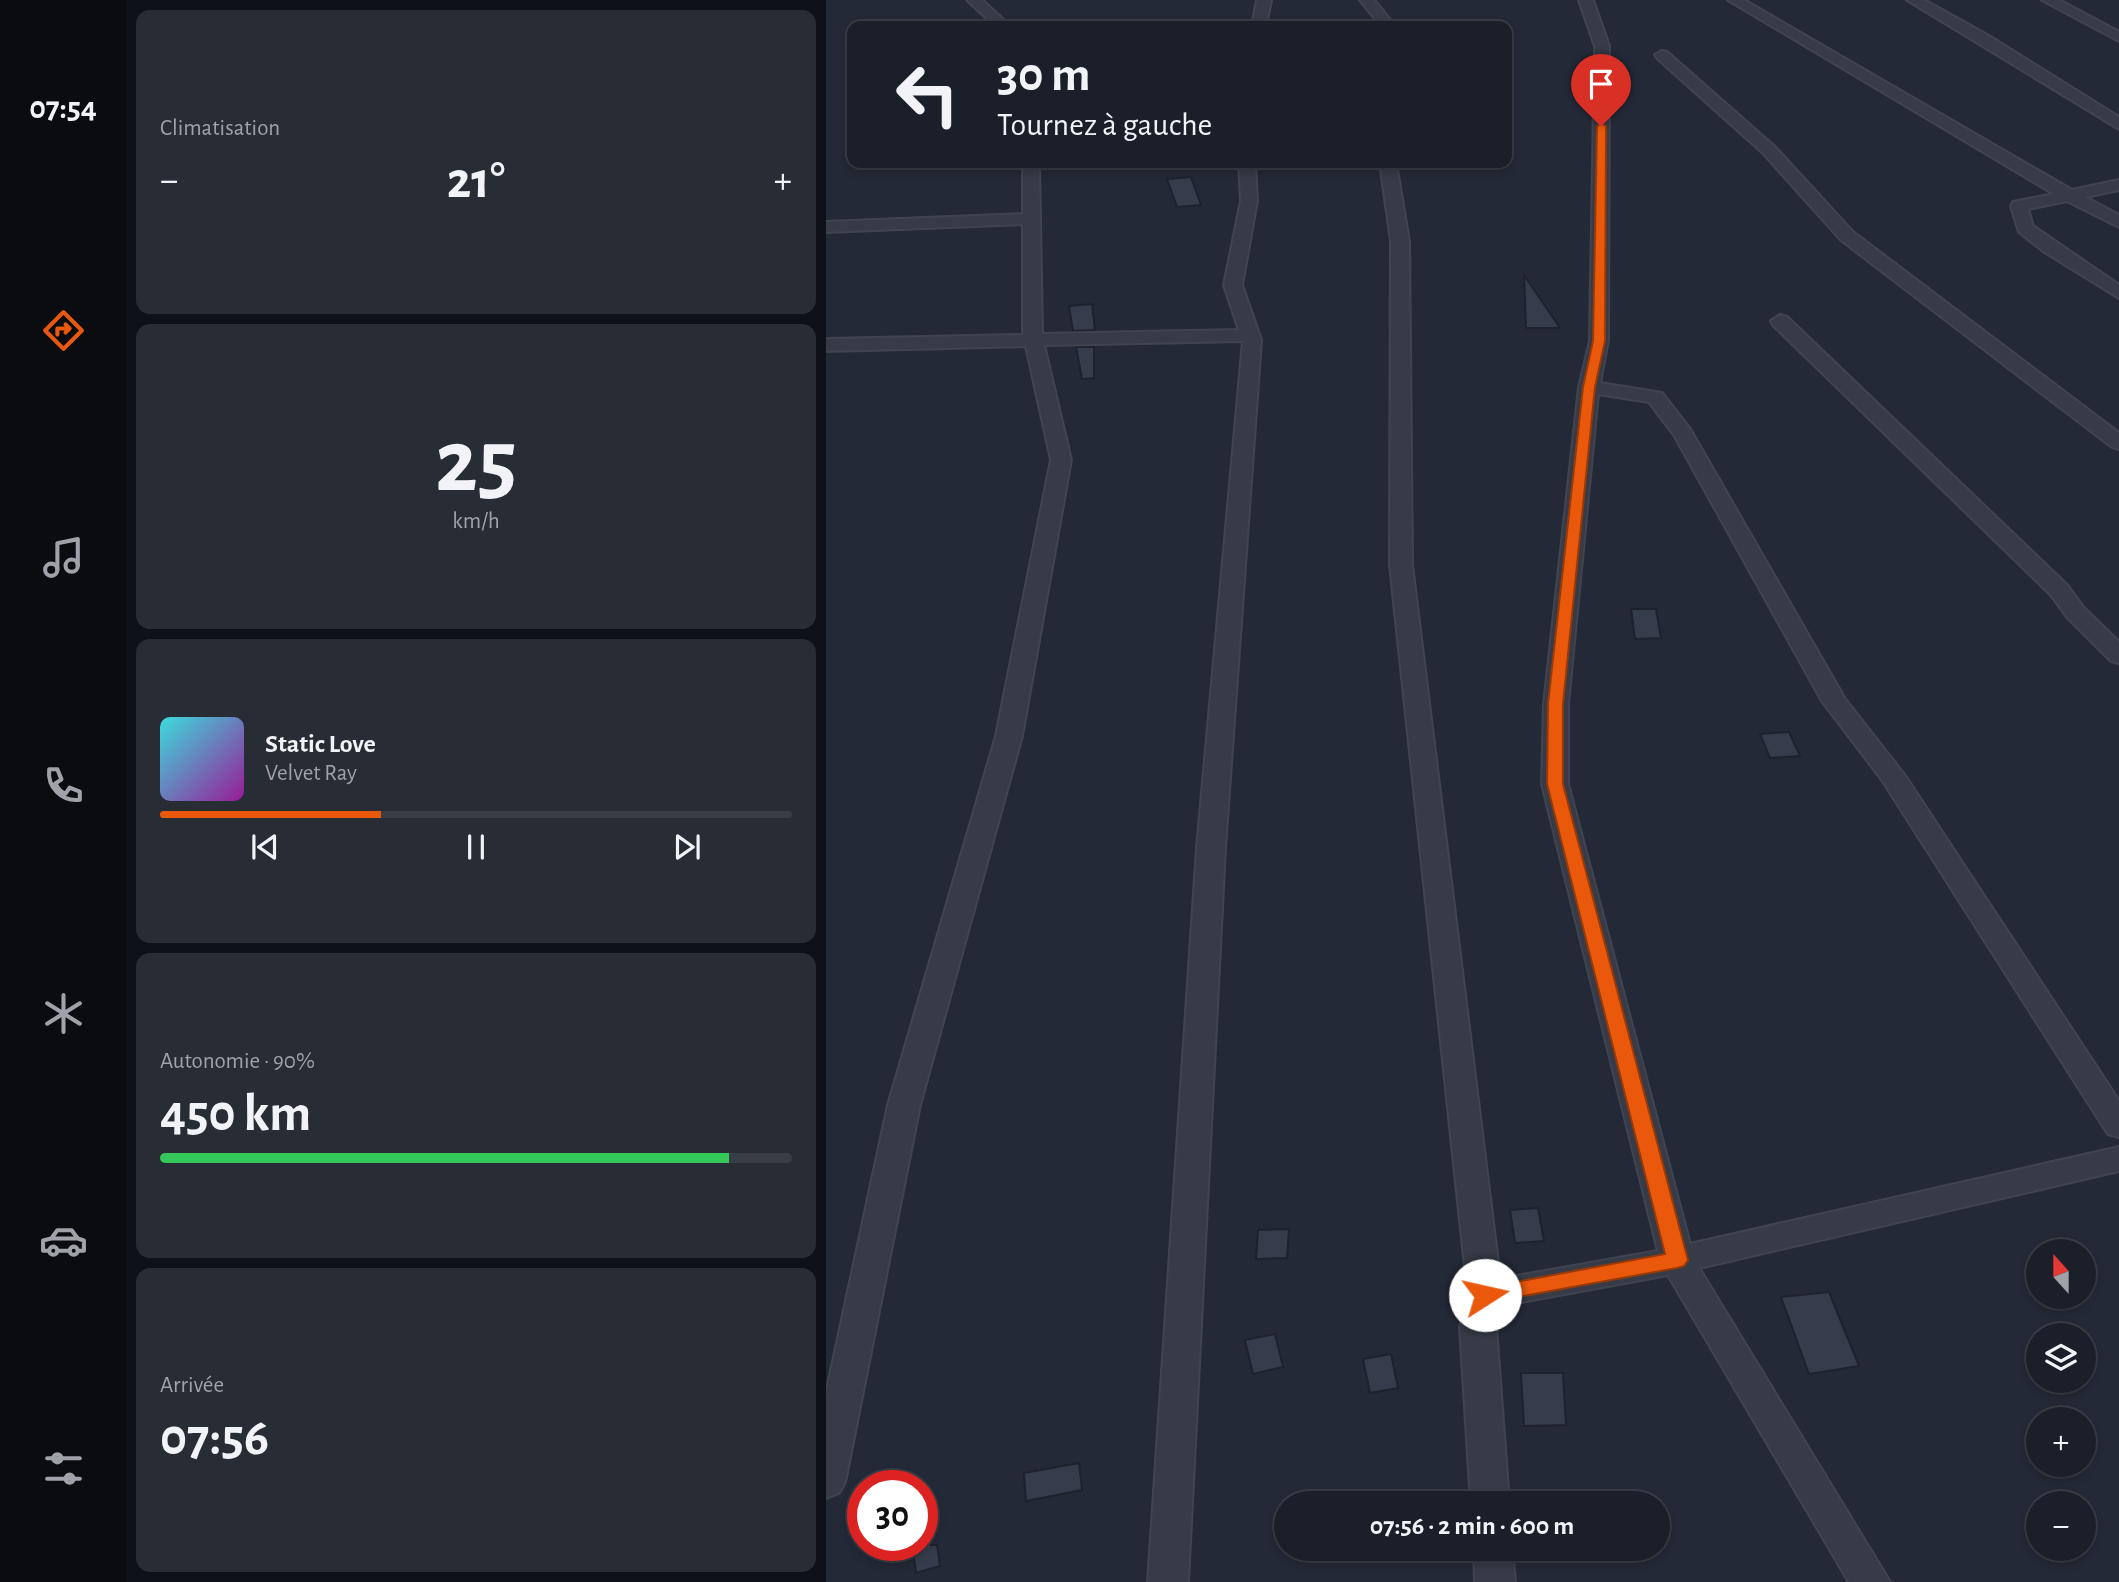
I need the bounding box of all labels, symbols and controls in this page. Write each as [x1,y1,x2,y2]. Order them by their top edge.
icon: left [882,49,973,140]
text: 30 m [997,51,1091,100]
pin [1571,54,1631,126]
icon: arrive [1582,65,1620,103]
text: 07:54 [29,92,97,124]
text: Tournez à gauche [997,109,1212,141]
text: Climatisation [160,117,280,140]
text: 21° [447,155,505,207]
text: − [160,162,178,200]
text: + [774,162,792,200]
icon: directions [39,306,88,355]
text: 25 [435,417,517,508]
text: km/h [452,510,500,533]
icon: music [39,533,88,582]
text: Static Love [265,731,376,757]
icon: phone [39,761,88,810]
text: Velvet Ray [265,762,357,785]
icon: previous [246,828,284,866]
icon: pause [457,828,495,866]
icon: next [668,828,706,866]
icon: climate [39,989,88,1038]
text: Autonomie · 90% [160,1050,315,1073]
text: 450 km [160,1088,311,1140]
icon: car [39,1216,88,1265]
north arrow [2026,1239,2096,1309]
map controls [2026,1239,2096,1561]
position arrow [1448,1258,1522,1332]
button: layers [2026,1323,2096,1393]
text: Arrivée [160,1374,224,1397]
button: + [2026,1407,2096,1477]
text: 07:56 [160,1412,269,1464]
icon: filters [39,1444,88,1493]
speed limit sign: 30 [847,1470,938,1561]
button: − [2026,1491,2096,1561]
text: 07:56 · 2 min · 600 m [1370,1513,1574,1539]

